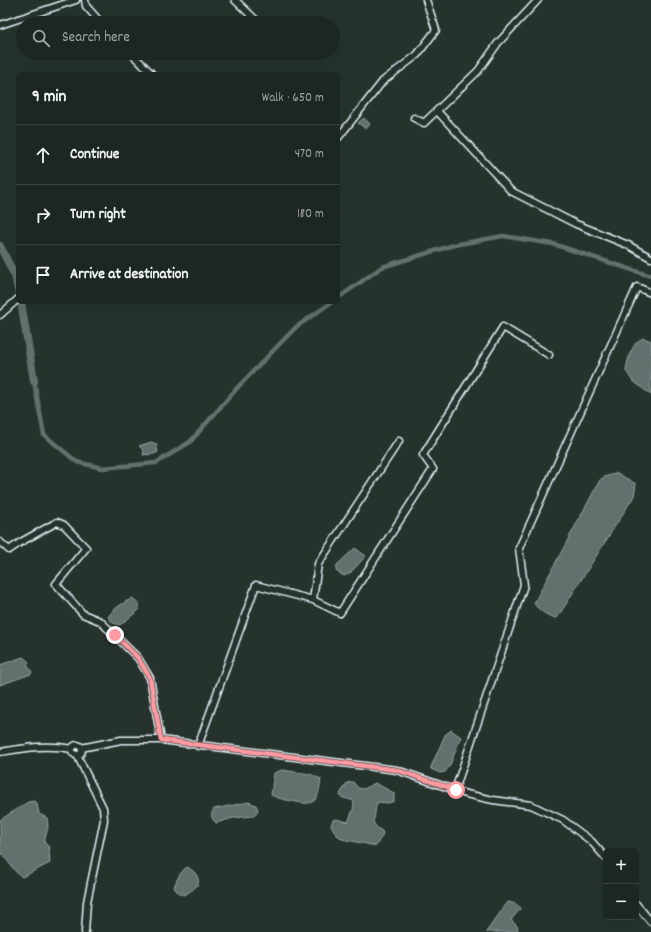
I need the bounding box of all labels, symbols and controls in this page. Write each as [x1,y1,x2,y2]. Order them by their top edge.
search box [16,16,340,60]
icon: search [30,27,52,49]
text: Search here [62,27,130,49]
text: 9 min [32,86,66,110]
text: Walk · 650 m [262,89,324,108]
icon: ahead [32,144,54,166]
text: Continue [70,144,119,166]
text: 470 m [295,145,324,164]
icon: right [32,204,54,226]
text: Turn right [70,204,126,226]
text: 180 m [297,205,324,224]
icon: arrive [32,264,54,286]
text: Arrive at destination [70,264,188,286]
route end [106,626,124,644]
route start [447,781,465,799]
map controls [603,848,639,920]
button: + [603,848,639,884]
button: − [603,884,639,920]

